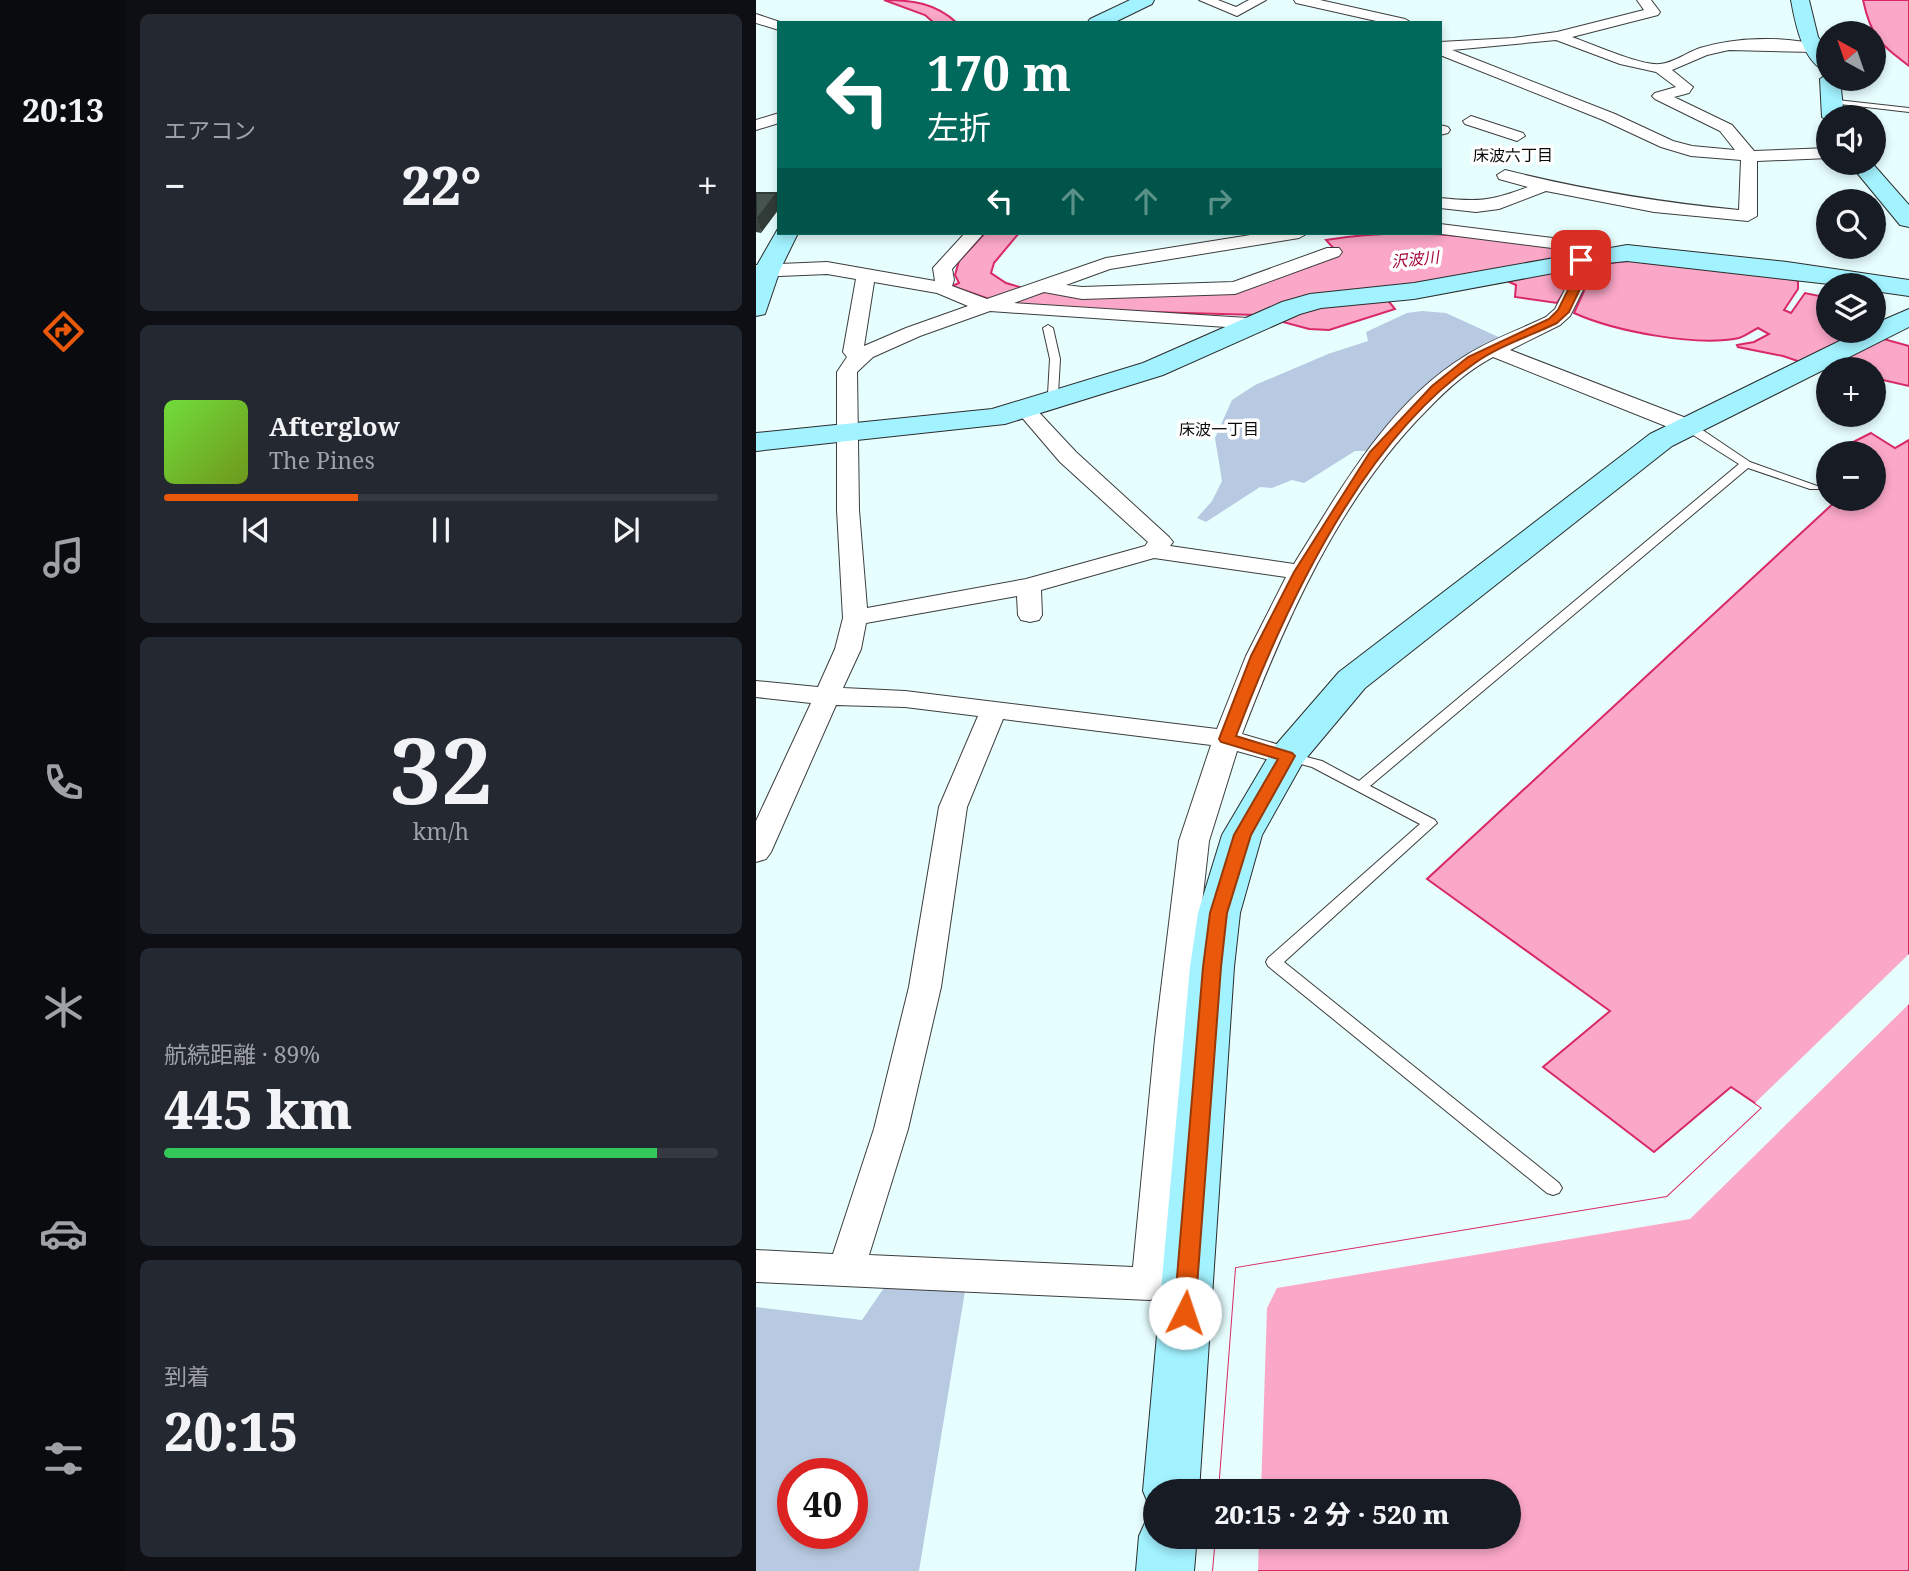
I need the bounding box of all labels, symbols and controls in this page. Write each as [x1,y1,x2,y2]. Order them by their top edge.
north arrow [1816,21,1886,91]
map controls [1816,21,1886,511]
text: 170 m [927,39,1071,105]
icon: left [812,49,903,140]
text: 20:13 [22,88,104,131]
text: 左折 [927,105,991,148]
button: sound [1816,105,1886,175]
text: エアコン [164,114,256,146]
district label: 床波六丁目 [1473,144,1553,166]
text: 22° [401,149,481,220]
text: − [164,159,186,211]
text: + [697,159,718,211]
icon: left [981,182,1019,220]
icon: ahead [1054,182,1092,220]
icon: ahead [1127,182,1165,220]
icon: right [1200,182,1238,220]
button: search [1816,189,1886,259]
pin [1551,230,1611,290]
icon: arrive [1562,241,1600,279]
water label: 沢波川 [1390,245,1442,272]
button: layers [1816,273,1886,343]
icon: directions [39,307,88,356]
button: + [1816,357,1886,427]
text: Afterglow [269,408,400,444]
district label: 床波一丁目 [1179,418,1259,440]
button: − [1816,441,1886,511]
text: The Pines [269,444,375,476]
icon: previous [237,511,275,549]
icon: pause [422,511,460,549]
icon: next [607,511,645,549]
icon: music [39,533,88,582]
text: 32 [390,707,492,831]
icon: phone [39,758,88,807]
text: km/h [413,815,469,847]
icon: climate [39,983,88,1032]
text: 航続距離 · 89% [164,1038,320,1070]
text: 445 km [164,1073,352,1144]
icon: car [39,1209,88,1258]
position arrow [1148,1276,1222,1350]
text: 到着 [164,1360,210,1392]
text: 20:15 [164,1395,298,1466]
icon: filters [39,1434,88,1483]
speed limit sign: 40 [777,1458,868,1549]
text: 20:15 · 2 分 · 520 m [1215,1496,1449,1532]

